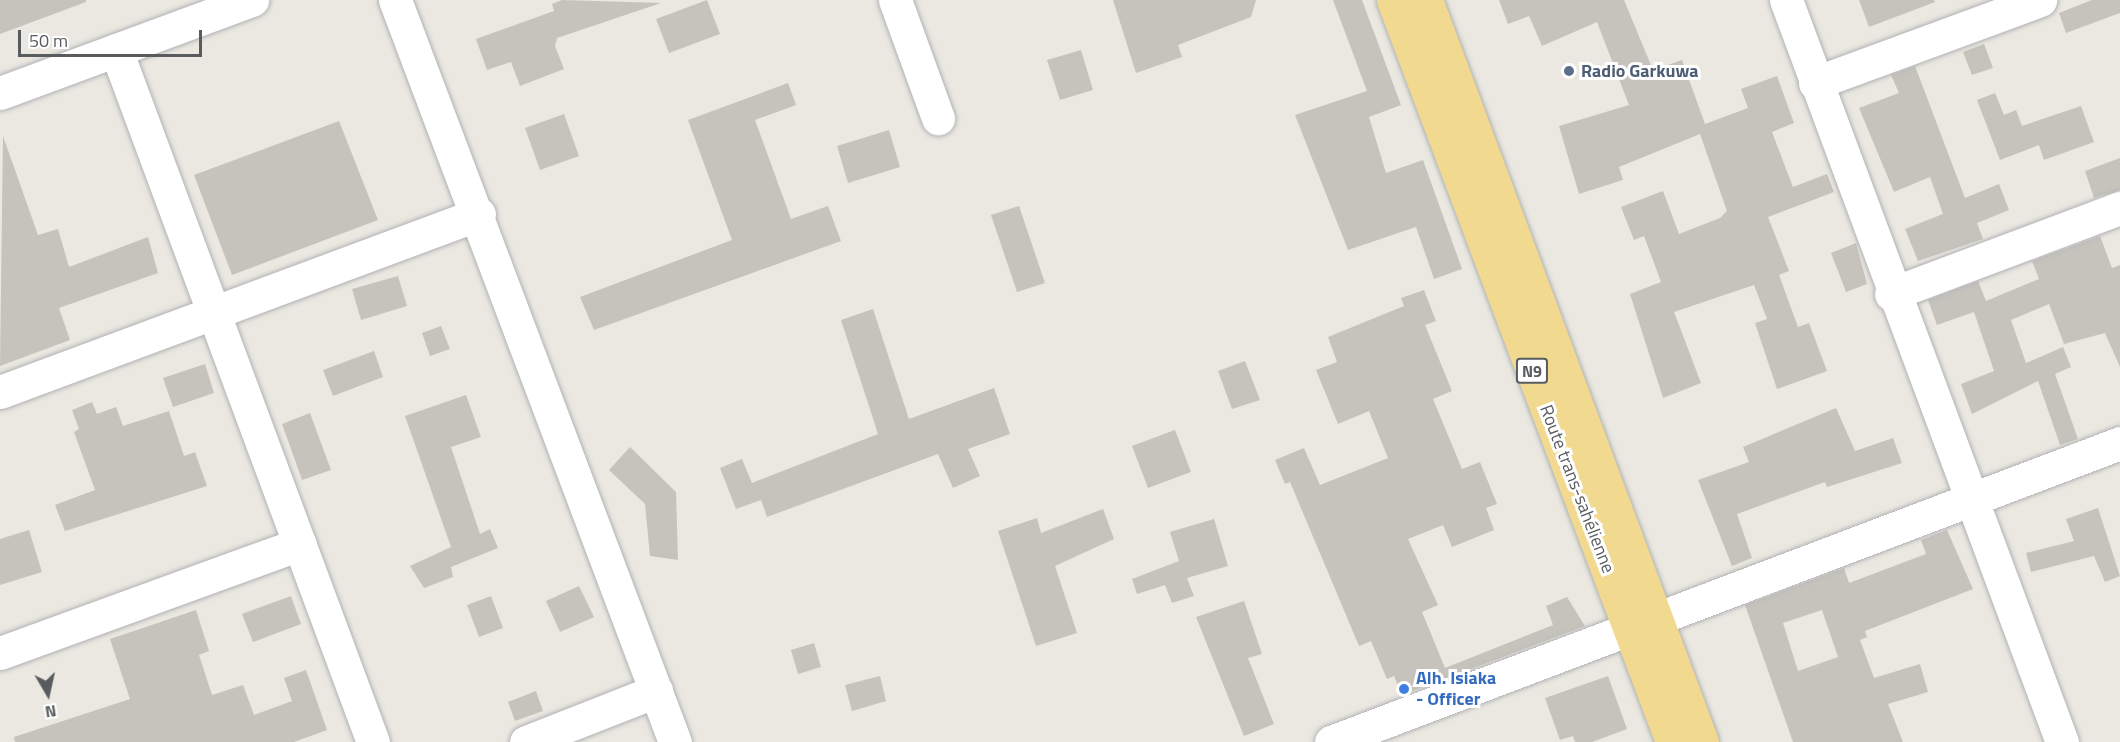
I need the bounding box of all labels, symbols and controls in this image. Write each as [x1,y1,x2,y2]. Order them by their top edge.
scale bar [21,18,206,56]
text: 50 m [29,27,68,54]
place label: Radio Garkuwa [1581,60,1699,82]
marker: Radio Garkuwa [1562,64,1576,78]
road number: N9 [1516,358,1549,384]
street label: Route trans-sahélienne [1535,402,1619,576]
north arrow [18,664,78,724]
place label: Alh. Isiaka - Officer [1416,668,1496,710]
marker: Alh. Isiaka - Officer [1397,682,1411,696]
text: N [43,699,58,724]

